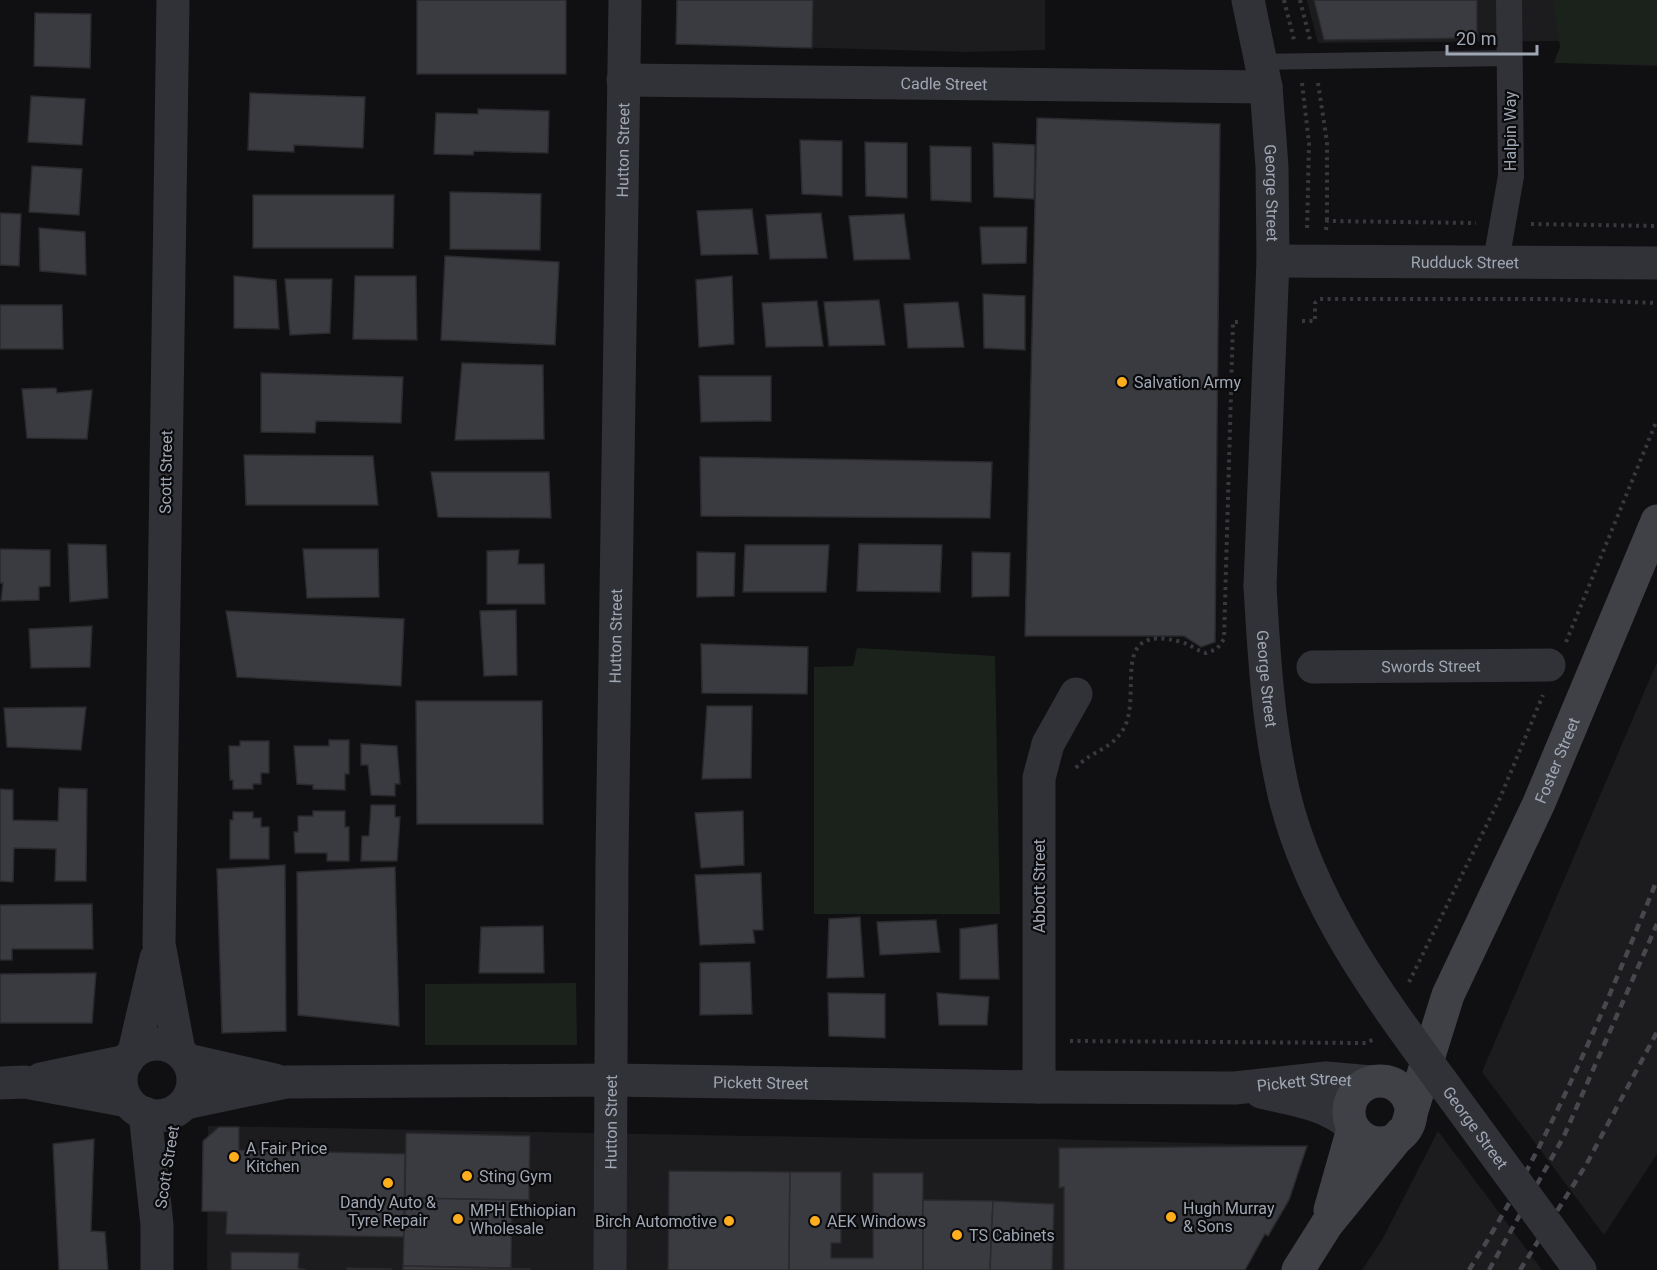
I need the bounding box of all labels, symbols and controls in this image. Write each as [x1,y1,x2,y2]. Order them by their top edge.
scale bar [1447,18,1537,56]
text: 20 m [1456,28,1496,49]
street label: Cadle Street [901,74,987,93]
street label: Halpin Way [1501,91,1520,171]
street label: Hutton Street [613,103,633,198]
street label: George Street [1261,144,1282,242]
street label: Rudduck Street [1411,252,1519,272]
place label: Salvation Army [1134,373,1241,392]
marker: Salvation Army [1115,375,1129,389]
street label: Scott Street [156,430,176,514]
street label: Hutton Street [605,589,626,684]
street label: George Street [1253,630,1281,728]
street label: Swords Street [1381,656,1481,676]
street label: Foster Street [1531,714,1583,806]
street label: Abbott Street [1030,839,1049,933]
street label: Pickett Street [1256,1068,1353,1095]
street label: Pickett Street [713,1072,809,1093]
street label: Hutton Street [601,1075,620,1169]
street label: George Street [1439,1083,1512,1172]
street label: Scott Street [151,1124,183,1210]
place label: A Fair Price Kitchen [246,1139,327,1176]
marker: A Fair Price Kitchen [227,1150,241,1164]
place label: Sting Gym [479,1167,552,1186]
marker: Sting Gym [460,1169,474,1183]
marker: Dandy Auto & Tyre Repair [381,1176,395,1190]
place label: Dandy Auto & Tyre Repair [340,1193,436,1230]
place label: Hugh Murray & Sons [1183,1199,1275,1236]
place label: MPH Ethiopian Wholesale [470,1201,576,1238]
marker: Hugh Murray & Sons [1164,1210,1178,1224]
marker: MPH Ethiopian Wholesale [451,1212,465,1226]
place label: Birch Automotive [595,1212,717,1231]
place label: AEK Windows [827,1212,926,1231]
marker: Birch Automotive [722,1214,736,1228]
marker: AEK Windows [808,1214,822,1228]
place label: TS Cabinets [969,1226,1055,1245]
marker: TS Cabinets [950,1228,964,1242]

